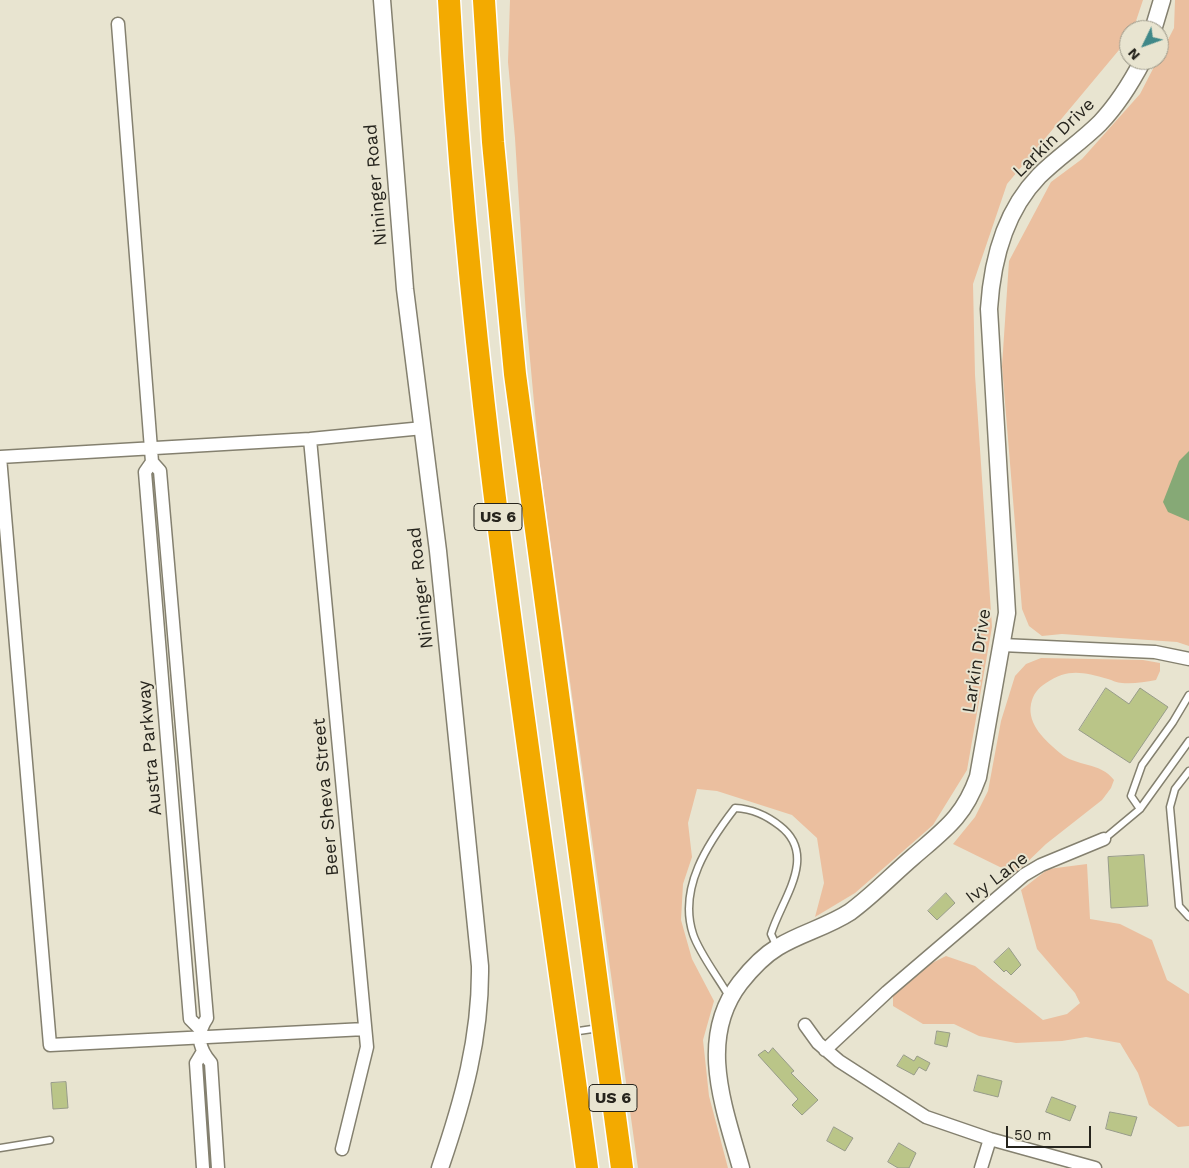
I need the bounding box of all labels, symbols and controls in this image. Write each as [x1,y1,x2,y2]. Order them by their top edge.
north arrow [1119,20,1169,70]
text: N [1124,45,1143,64]
street label: Larkin Drive [1009,94,1099,182]
street label: Nininger Road [360,123,392,247]
road number: US 6 [474,504,522,530]
street label: Nininger Road [404,526,438,650]
street label: Larkin Drive [958,607,996,715]
street label: Austra Parkway [133,679,167,817]
street label: Beer Sheva Street [308,717,344,877]
street label: Ivy Lane [962,848,1032,908]
road number: US 6 [589,1084,637,1112]
scale bar [1009,1116,1094,1148]
text: 50 m [1014,1126,1051,1144]

